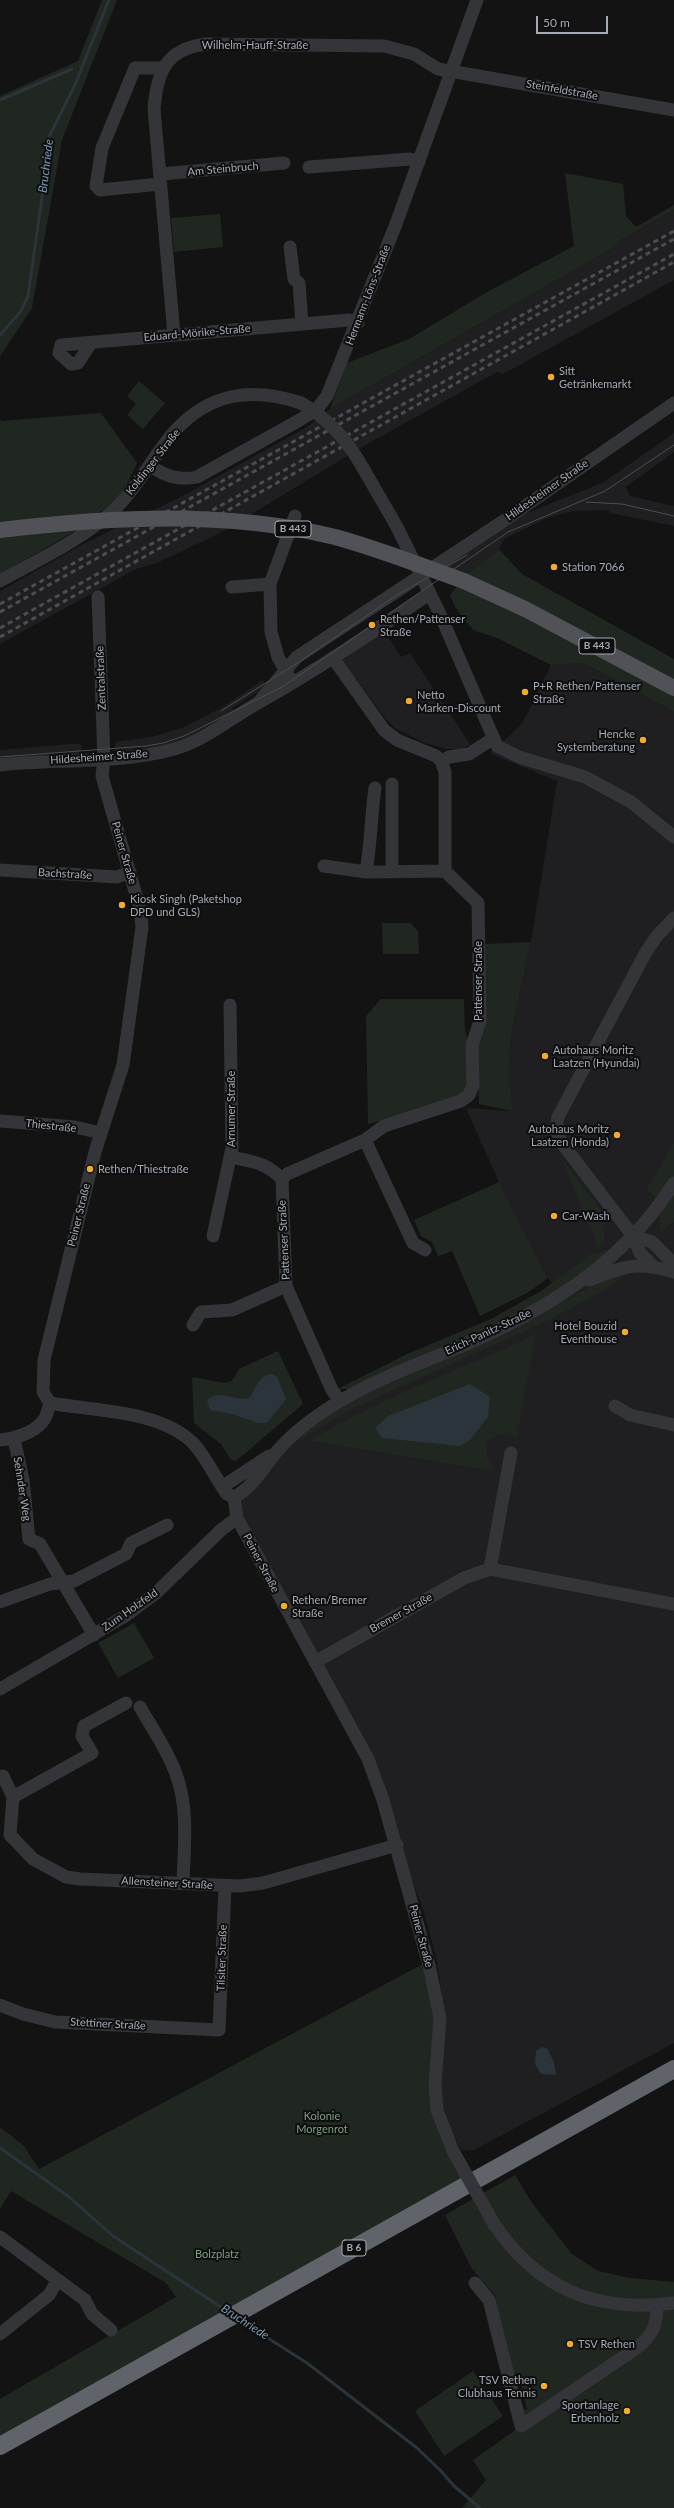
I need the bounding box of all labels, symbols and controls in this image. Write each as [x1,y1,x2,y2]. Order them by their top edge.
scale bar [538,8,610,34]
text: 50 m [543,15,570,30]
street label: Wilhelm-Hauff-Straße [202,38,308,52]
street label: Steinfeldstraße [525,77,599,103]
water label: Bruchriede [36,138,56,194]
street label: Am Steinbruch [187,159,259,179]
street label: Hermann-Löns-Straße [343,243,393,347]
street label: Eduard-Mörike-Straße [143,322,251,344]
place label: Sitt Getränkemarkt [559,364,631,390]
marker: Sitt Getränkemarkt [546,372,556,382]
street label: Koldinger Straße [123,426,183,498]
street label: Hildesheimer Straße [503,457,591,523]
road number: B 443 [275,521,311,537]
place label: Station 7066 [562,560,625,574]
marker: Station 7066 [549,562,559,572]
place label: Rethen/Pattenser Straße [380,612,465,638]
marker: Rethen/Pattenser Straße [367,620,377,630]
road number: B 443 [579,638,615,654]
street label: Zentralstraße [93,646,109,710]
place label: P+R Rethen/Pattenser Straße [533,679,641,705]
marker: P+R Rethen/Pattenser Straße [520,687,530,697]
place label: Netto Marken-Discount [417,688,501,714]
marker: Netto Marken-Discount [404,696,414,706]
place label: Hencke Systemberatung [557,727,635,753]
marker: Hencke Systemberatung [638,735,648,745]
street label: Hildesheimer Straße [50,747,148,767]
street label: Peiner Straße [109,820,139,886]
street label: Bachstraße [38,866,92,882]
place label: Kiosk Singh (Paketshop DPD und GLS) [130,892,242,918]
marker: Kiosk Singh (Paketshop DPD und GLS) [117,900,127,910]
street label: Pattenser Straße [471,941,485,1021]
place label: Autohaus Moritz Laatzen (Hyundai) [553,1043,639,1069]
marker: Autohaus Moritz Laatzen (Hyundai) [540,1051,550,1061]
street label: Arnumer Straße [224,1071,238,1147]
street label: Thiestraße [25,1117,77,1135]
place label: Autohaus Moritz Laatzen (Honda) [528,1122,609,1148]
marker: Autohaus Moritz Laatzen (Honda) [612,1130,622,1140]
place label: Rethen/Thiestraße [98,1162,189,1176]
marker: Rethen/Thiestraße [85,1164,95,1174]
street label: Peiner Straße [65,1182,93,1248]
street label: Pattenser Straße [275,1200,293,1280]
place label: Car-Wash [562,1209,610,1223]
marker: Car-Wash [549,1211,559,1221]
street label: Erich-Panitz-Straße [443,1306,533,1358]
place label: Hotel Bouzid Eventhouse [554,1319,617,1345]
marker: Hotel Bouzid Eventhouse [620,1327,630,1337]
street label: Sehnder Weg [10,1456,34,1522]
street label: Peiner Straße [240,1531,282,1595]
street label: Zum Holzfeld [100,1586,160,1634]
street label: Bremer Straße [367,1590,435,1636]
place label: Rethen/Bremer Straße [292,1593,367,1619]
marker: Rethen/Bremer Straße [279,1601,289,1611]
street label: Allensteiner Straße [121,1874,213,1892]
street label: Peiner Straße [406,1903,436,1969]
street label: Tilsiter Straße [214,1924,230,1992]
street label: Stettiner Straße [70,2015,146,2033]
park label: Kolonie Morgenrot [296,2109,348,2135]
road number: B 6 [342,2240,366,2256]
park label: Bolzplatz [195,2247,239,2261]
water label: Bruchriede [218,2301,272,2343]
place label: TSV Rethen [578,2337,635,2351]
marker: TSV Rethen [565,2339,575,2349]
place label: TSV Rethen Clubhaus Tennis [458,2373,536,2399]
marker: TSV Rethen Clubhaus Tennis [539,2381,549,2391]
place label: Sportanlage Erbenholz [562,2398,619,2424]
marker: Sportanlage Erbenholz [622,2406,632,2416]

